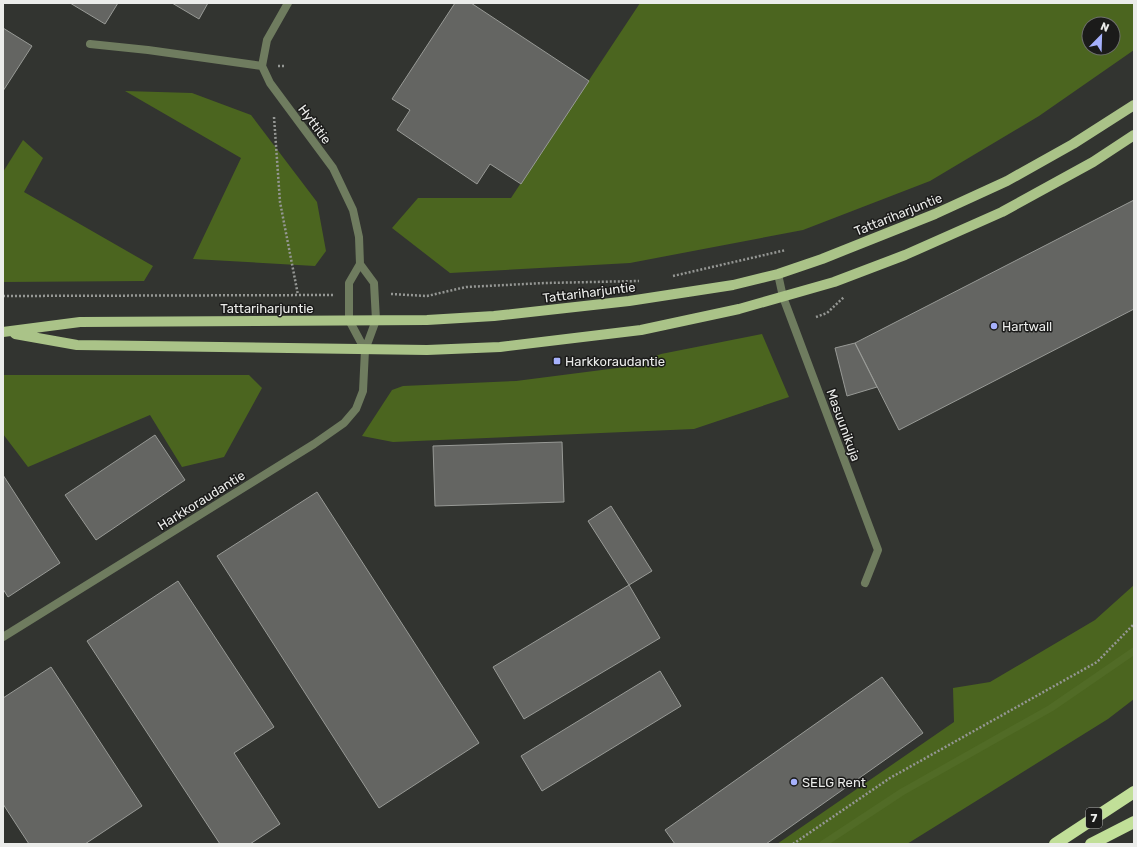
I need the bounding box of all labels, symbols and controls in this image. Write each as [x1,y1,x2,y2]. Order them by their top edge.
north arrow [1081,16,1121,56]
text: N [1099,20,1111,35]
street label: Hyttitie [295,102,334,147]
street label: Tattariharjuntie [852,190,944,239]
street label: Tattariharjuntie [542,279,636,306]
street label: Tattariharjuntie [220,301,314,316]
place label: Hartwall [1002,319,1052,334]
marker: Hartwall [989,321,999,331]
place label: Harkkoraudantie [565,354,665,369]
marker: Harkkoraudantie [552,356,562,366]
street label: Masuunikuja [824,387,864,463]
street label: Harkkoraudantie [155,468,248,533]
place label: SELG Rent [802,775,866,790]
marker: SELG Rent [789,777,799,787]
road number: 7 [1086,808,1102,828]

